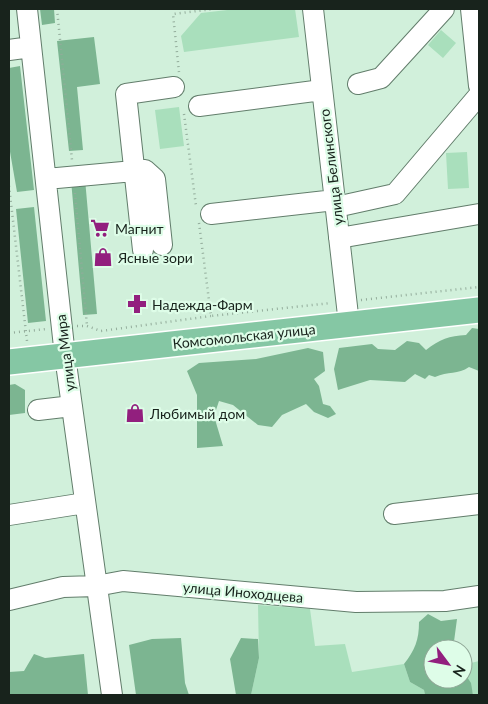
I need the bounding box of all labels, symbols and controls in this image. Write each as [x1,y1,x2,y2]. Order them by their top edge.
street label: улица Белинского [315,108,347,226]
supermarket icon: Магнит [89,217,111,239]
place label: Магнит [115,220,164,237]
shop icon: Ясные зори [92,246,114,268]
place label: Ясные зори [117,249,193,266]
pharmacy icon: Надежда-Фарм [126,293,148,315]
place label: Надежда-Фарм [152,296,253,313]
street label: улица Мира [52,313,78,393]
street label: Комсомольская улица [172,320,316,352]
shop icon: Любимый дом [124,402,146,424]
place label: Любимый дом [149,405,245,422]
street label: улица Иноходцева [182,578,304,606]
north arrow [423,639,473,689]
text: N [449,662,470,680]

